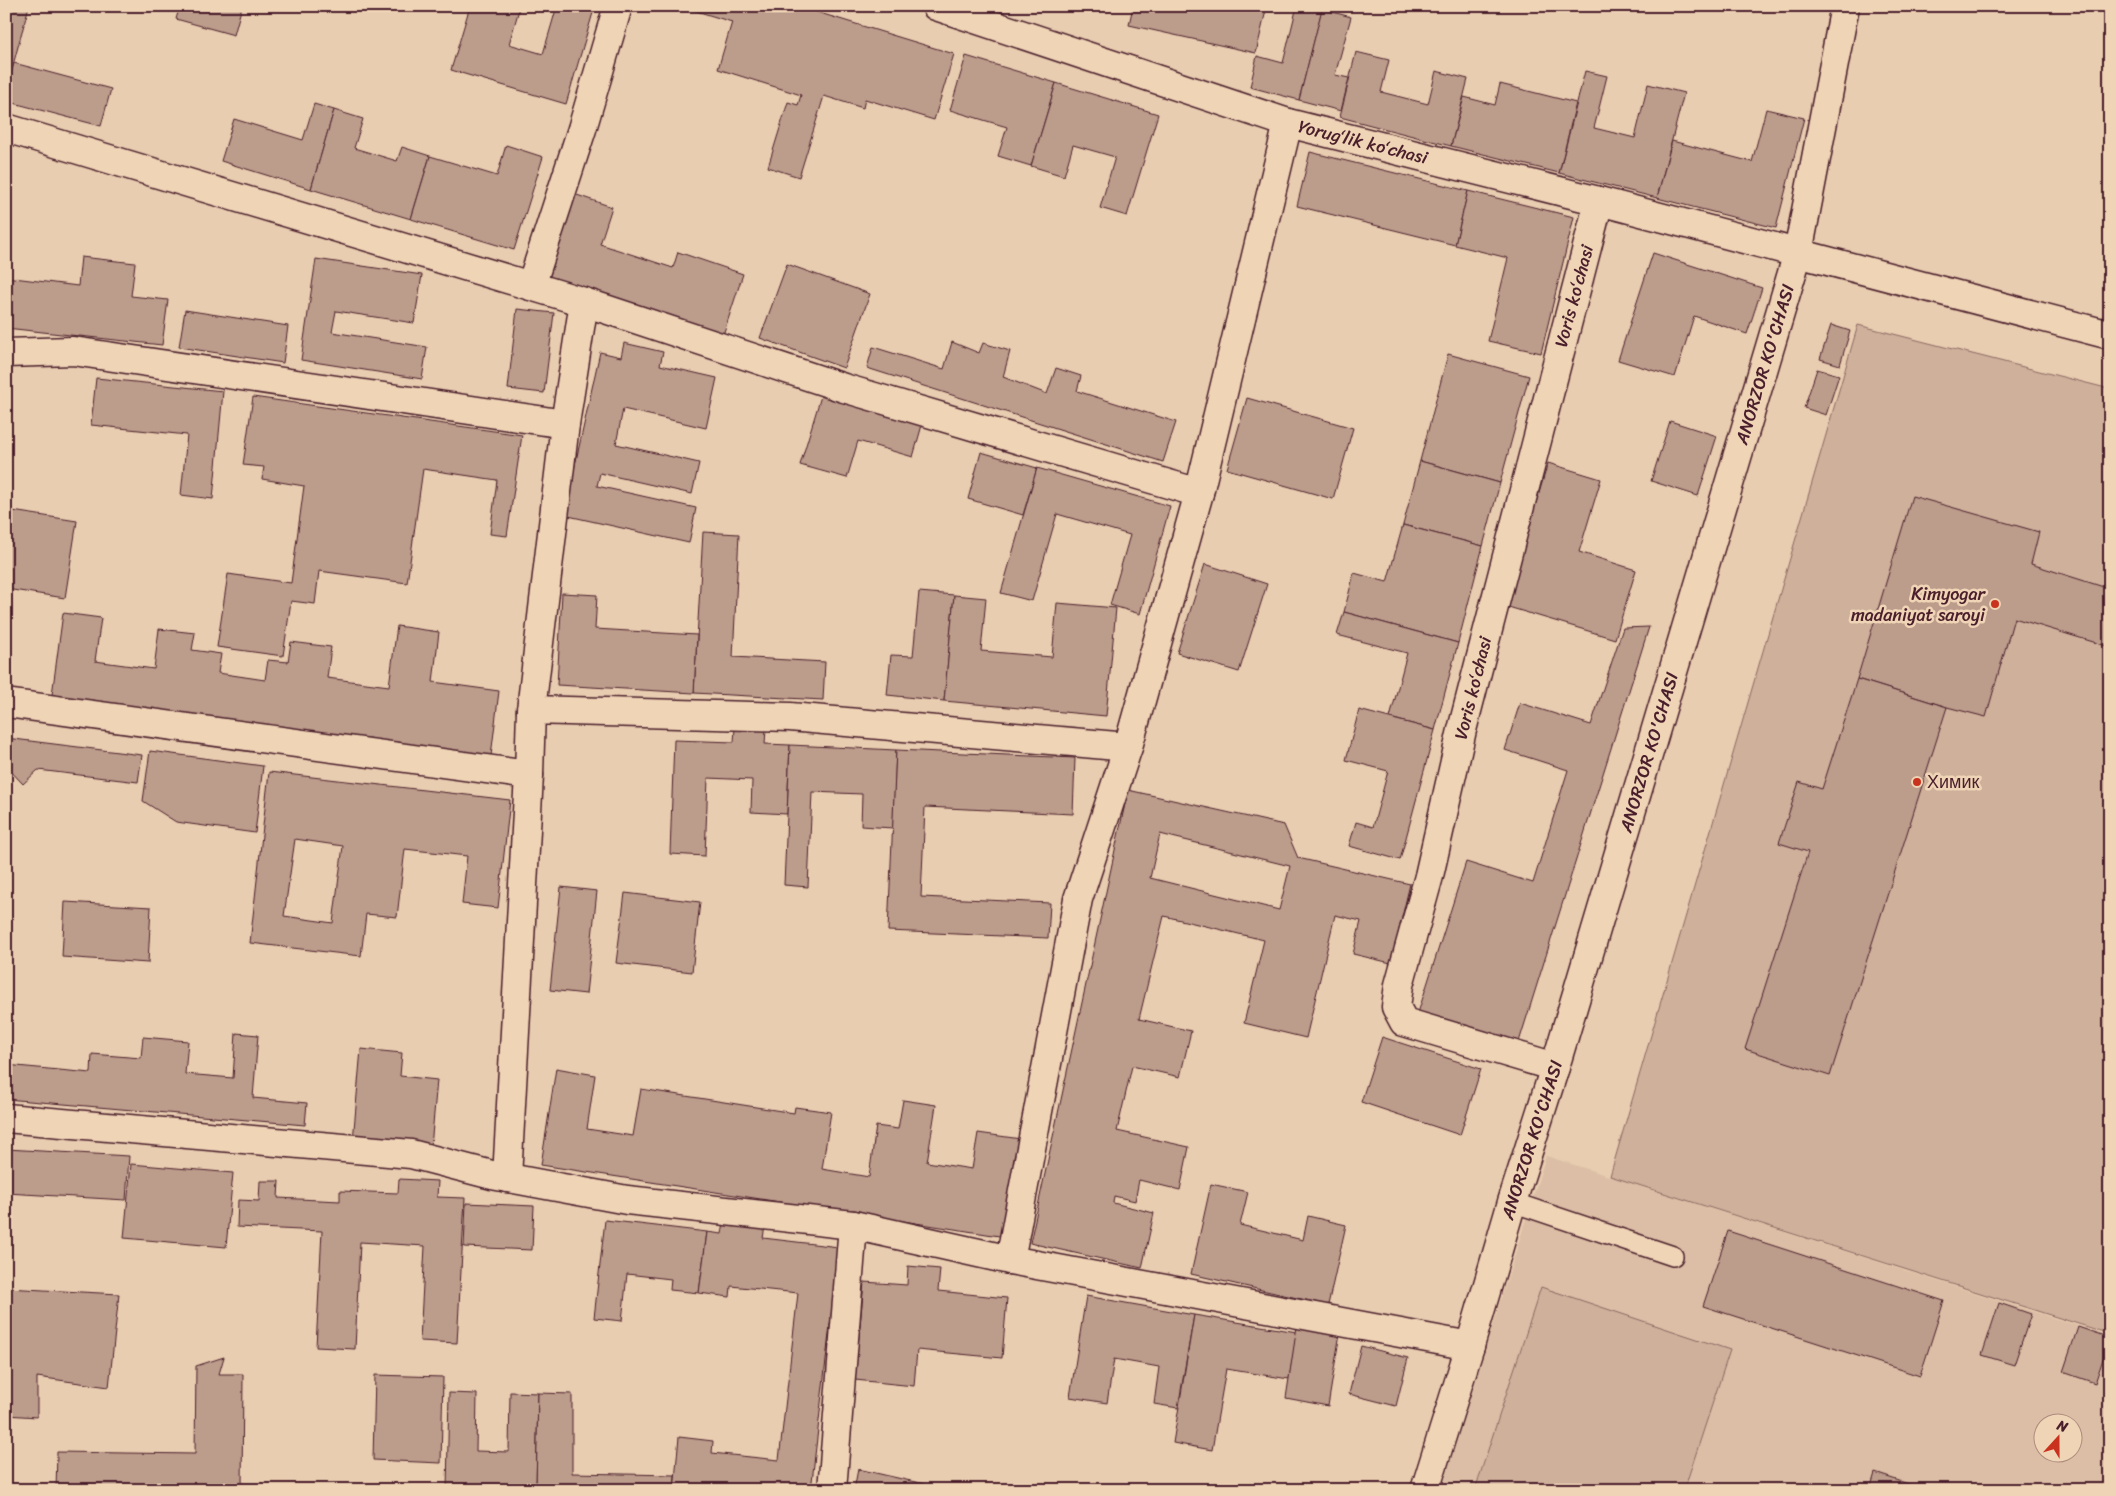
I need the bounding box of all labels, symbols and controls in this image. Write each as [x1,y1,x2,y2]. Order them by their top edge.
street label: Yorugʻlik koʻchasi [1295,110,1432,174]
street label: Voris koʻchasi [1545,240,1603,351]
street label: ANORZOR KO'CHASI [1725,280,1804,449]
place label: Kimyogar madaniyat saroyi [1851,578,1987,631]
marker: Kimyogar madaniyat saroyi [1989,598,2001,610]
street label: Voris koʻchasi [1445,632,1501,743]
street label: ANORZOR KO'CHASI [1610,668,1688,837]
place label: Химик [1927,766,1979,798]
marker: Химик [1911,776,1923,788]
street label: ANORZOR KO'CHASI [1491,1056,1572,1225]
text: N [2053,1413,2072,1440]
north arrow [2034,1414,2084,1464]

